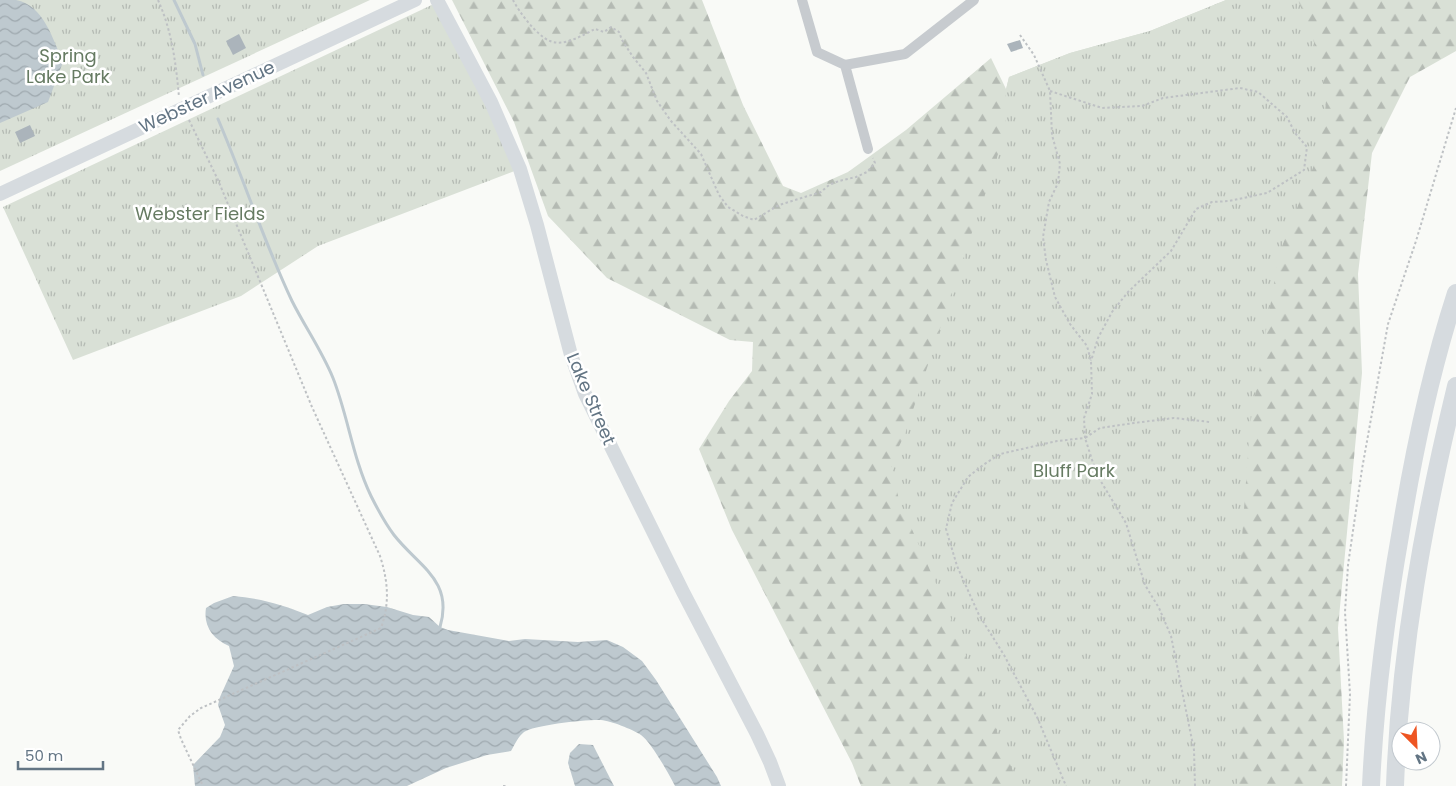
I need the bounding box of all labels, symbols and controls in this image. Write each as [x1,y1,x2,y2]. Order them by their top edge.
park label: Spring Lake Park [26,43,111,89]
street label: Webster Avenue [135,54,279,139]
park label: Webster Fields [135,201,265,226]
street label: Lake Street [561,349,622,449]
park label: Bluff Park [1033,458,1116,483]
north arrow [1391,721,1441,771]
scale bar [18,738,102,770]
text: 50 m [25,745,63,766]
text: N [1412,747,1430,769]

